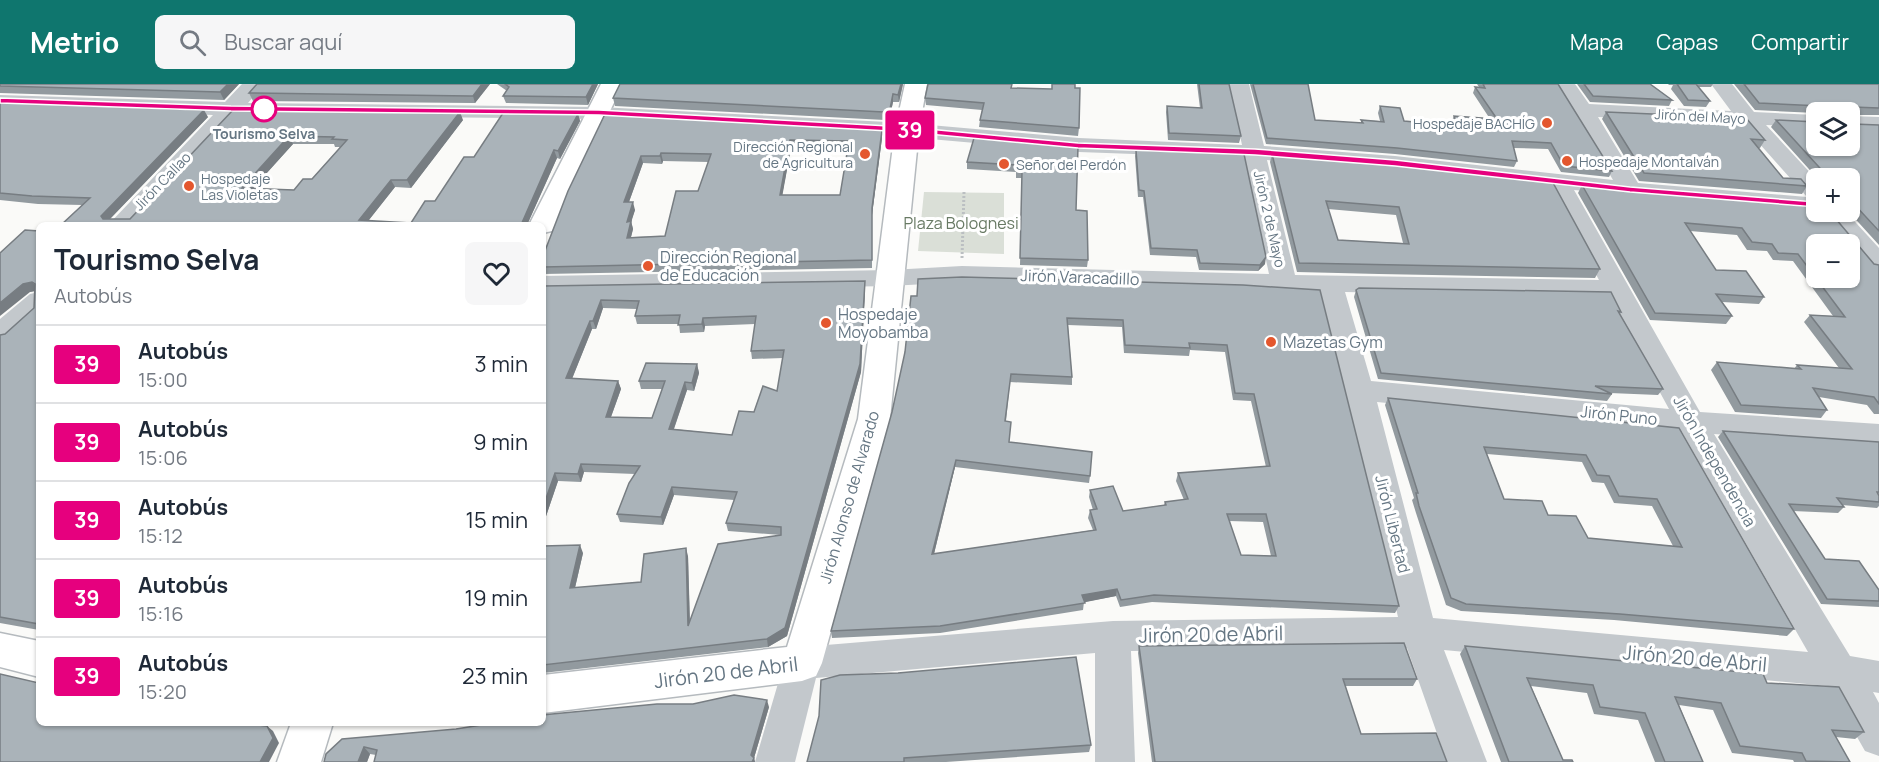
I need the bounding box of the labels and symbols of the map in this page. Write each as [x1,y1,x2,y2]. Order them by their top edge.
marker: Tourismo Selva [251,96,277,122]
street label: Jirón del Mayo [1654,104,1746,128]
line badge: 39 [883,110,937,150]
place label: Hospedaje BACHÍG [1413,114,1535,133]
marker: Hospedaje BACHÍG [1540,116,1554,130]
place label: Tourismo Selva [213,124,315,143]
place label: Dirección Regional de Agricultura [733,137,853,172]
marker: Dirección Regional de Agricultura [858,147,872,161]
street label: Jirón Callao [129,148,195,214]
place label: Hospedaje Montalván [1579,152,1719,171]
marker: Hospedaje Montalván [1560,154,1574,168]
place label: Señor del Perdón [1016,155,1126,174]
marker: Señor del Perdón [997,157,1011,171]
place label: Hospedaje Las Violetas [201,169,278,204]
street label: Jirón 2 de Mayo [1250,169,1290,269]
marker: Hospedaje Las Violetas [182,179,196,193]
park label: Plaza Bolognesi [903,212,1019,234]
place label: Dirección Regional de Educación [660,246,797,286]
marker: Dirección Regional de Educación [641,259,655,273]
street label: Jirón Varacadillo [1020,264,1140,290]
place label: Hospedaje Moyobamba [838,303,928,343]
marker: Hospedaje Moyobamba [819,316,833,330]
place label: Mazetas Gym [1283,331,1383,353]
marker: Mazetas Gym [1264,335,1278,349]
street label: Jirón Independencia [1668,391,1762,531]
street label: Jirón Puno [1580,400,1658,430]
street label: Jirón Alonso de Alvarado [814,408,884,586]
street label: Jirón Libertad [1370,473,1416,575]
street label: Jirón 20 de Abril [1138,619,1284,649]
street label: Jirón 20 de Abril [1622,638,1768,678]
street label: Jirón 20 de Abril [652,650,800,694]

